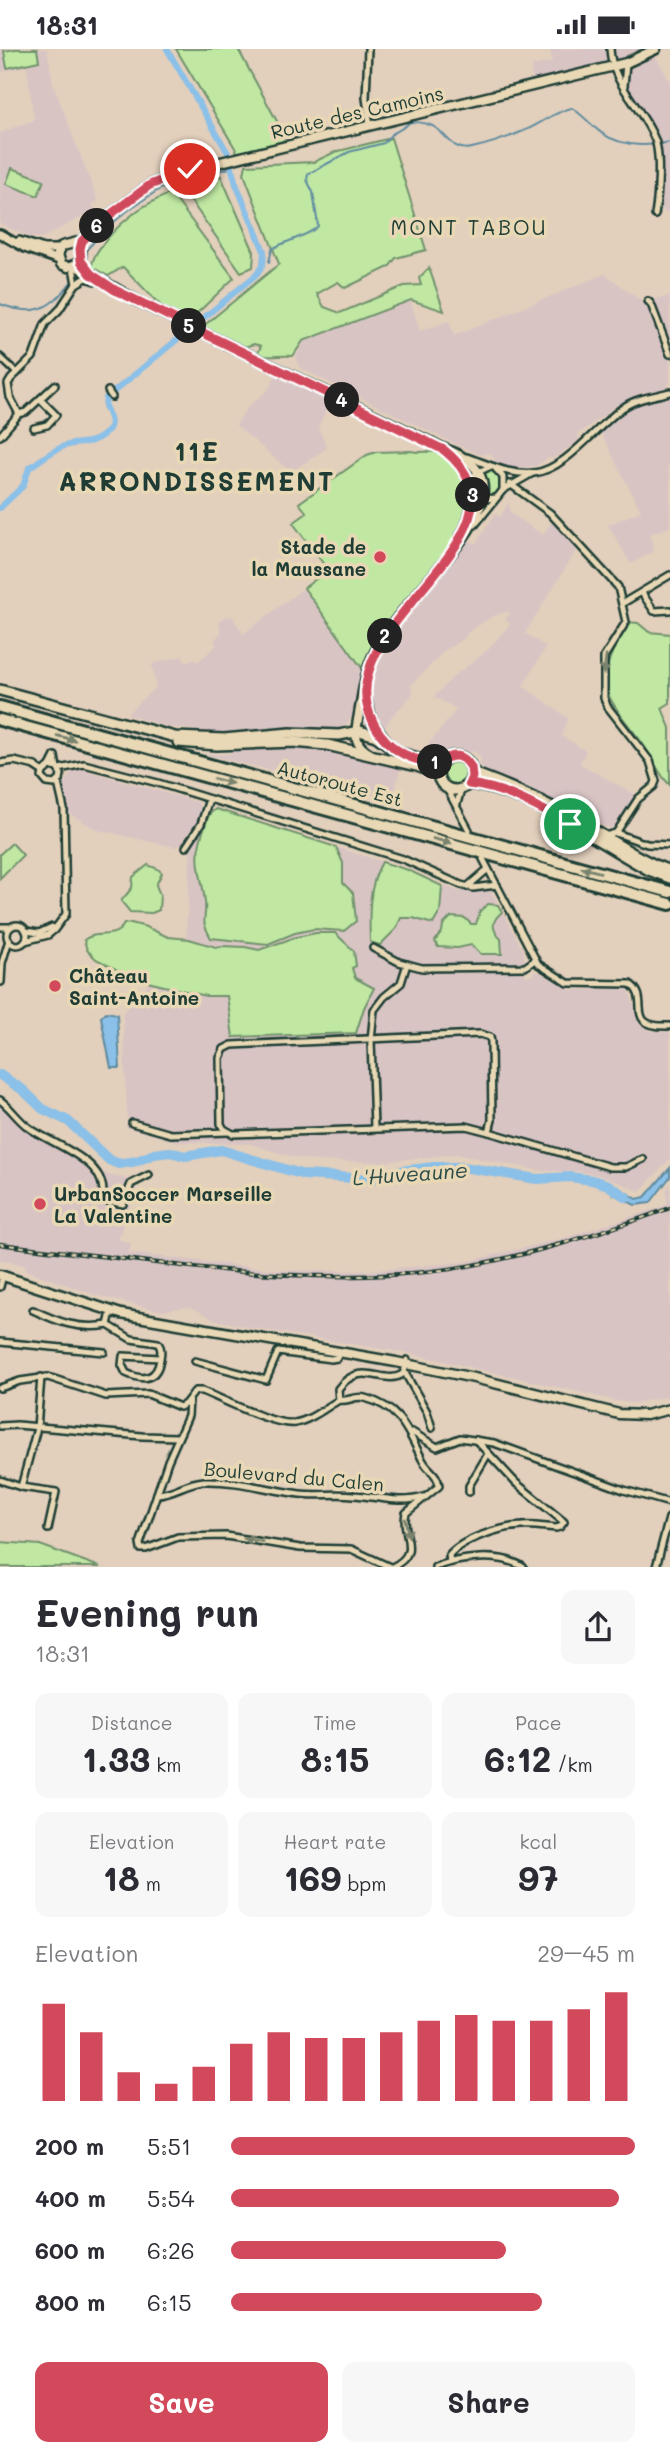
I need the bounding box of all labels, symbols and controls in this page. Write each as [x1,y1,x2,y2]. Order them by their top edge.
text: 18:31 [35,8,98,42]
street label: Route des Camoins [268,80,446,144]
pin [160,139,220,199]
icon: check [171,150,209,188]
pin: 6 [80,209,114,243]
text: 6 [91,213,102,238]
district label: MONT TABOU [390,213,548,240]
pin: 5 [172,309,206,343]
text: 5 [183,313,194,338]
pin: 4 [324,383,360,417]
text: 4 [335,387,348,412]
district label: 11E ARRONDISSEMENT [59,434,335,498]
pin: 3 [456,477,490,513]
text: 3 [467,482,478,507]
place label: Stade de la Maussane [251,534,366,581]
marker: Stade de la Maussane [372,549,388,565]
pin: 2 [368,619,402,653]
text: 2 [379,623,390,648]
one-way arrow [599,654,610,676]
one-way arrow [55,733,77,744]
pin: 1 [418,745,452,779]
text: 1 [430,749,439,774]
street label: Autoroute Est [274,754,406,812]
one-way arrow [212,776,234,787]
pin [540,794,600,854]
icon: arrive [551,805,589,843]
one-way arrow [432,837,453,847]
one-way arrow [580,864,602,875]
place label: Château Saint-Antoine [69,963,199,1010]
marker: Château Saint-Antoine [47,978,63,994]
water label: L'Huveaune [351,1156,469,1190]
place label: UrbanSoccer Marseille La Valentine [54,1181,272,1228]
marker: UrbanSoccer Marseille La Valentine [32,1196,48,1212]
street label: Boulevard du Calen [203,1456,385,1496]
one-way arrow [402,1517,413,1539]
one-way arrow [242,1534,264,1545]
text: Evening run [35,1587,259,1637]
button: share [561,1590,635,1664]
text: 18:31 [35,1638,90,1668]
text: Distance [91,1710,173,1735]
text: Time [313,1710,357,1735]
text: Pace [515,1710,562,1735]
text: 1.33 [82,1735,150,1781]
text: 8:15 [301,1735,369,1781]
text: 6:12 [484,1735,551,1781]
text: km [150,1752,181,1777]
text: /km [551,1752,593,1777]
text: Elevation [89,1829,174,1854]
text: Heart rate [284,1829,386,1854]
text: kcal [519,1829,557,1854]
text: 18 [102,1854,140,1900]
text: 169 [284,1854,341,1900]
text: 97 [518,1854,559,1900]
text: m [140,1871,161,1896]
text: bpm [341,1871,386,1896]
text: Elevation [35,1938,138,1968]
text: 29–45 m [537,1938,635,1968]
text: 200 m [35,2131,104,2161]
text: 5:51 [147,2131,191,2161]
text: 400 m [35,2183,106,2213]
text: 5:54 [147,2183,194,2213]
text: 600 m [35,2235,105,2265]
text: 6:26 [147,2235,195,2265]
text: 800 m [35,2287,105,2317]
text: 6:15 [147,2287,192,2317]
button: Save [35,2362,328,2442]
button: Share [342,2362,635,2442]

